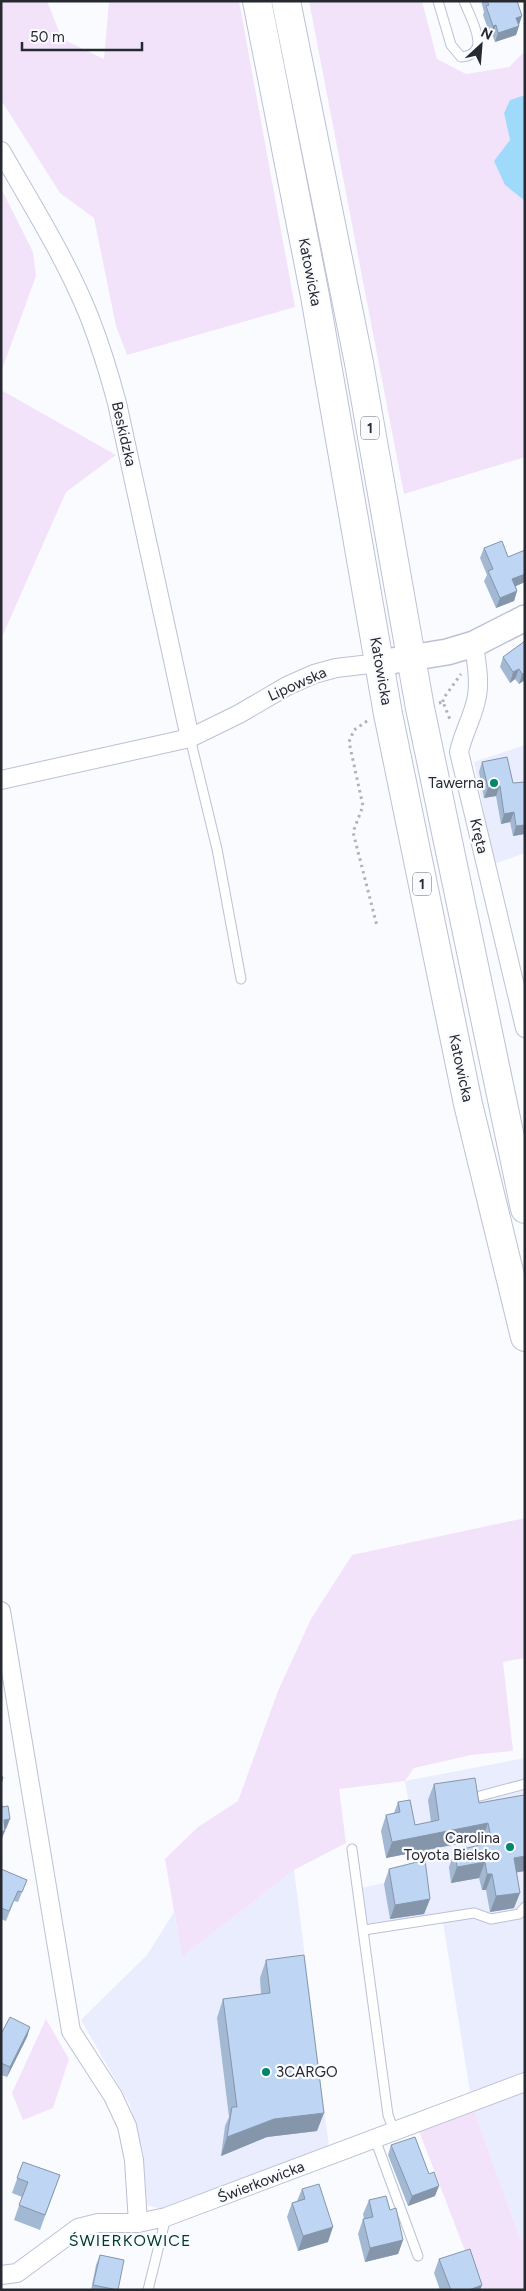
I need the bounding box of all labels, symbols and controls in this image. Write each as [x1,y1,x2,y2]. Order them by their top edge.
scale bar [22,20,142,52]
north arrow [456,20,506,70]
text: N [478,24,495,44]
text: 50 m [30,28,65,46]
street label: Katowicka [295,236,325,308]
street label: Beskidzka [108,400,140,468]
road number: 1 [361,416,379,439]
street label: Katowicka [366,635,396,707]
street label: Lipowska [265,663,329,705]
place label: Tawerna [428,774,484,792]
marker: Tawerna [488,777,500,789]
street label: Kręta [466,817,492,855]
road number: 1 [413,872,431,896]
street label: Katowicka [445,1032,477,1104]
place label: Carolina Toyota Bielsko [404,1829,500,1864]
marker: Carolina Toyota Bielsko [504,1841,516,1853]
place label: 3CARGO [276,2063,338,2081]
marker: 3CARGO [260,2066,272,2078]
street label: Świerkowicka [215,2157,307,2207]
district label: ŚWIERKOWICE [69,2231,191,2250]

